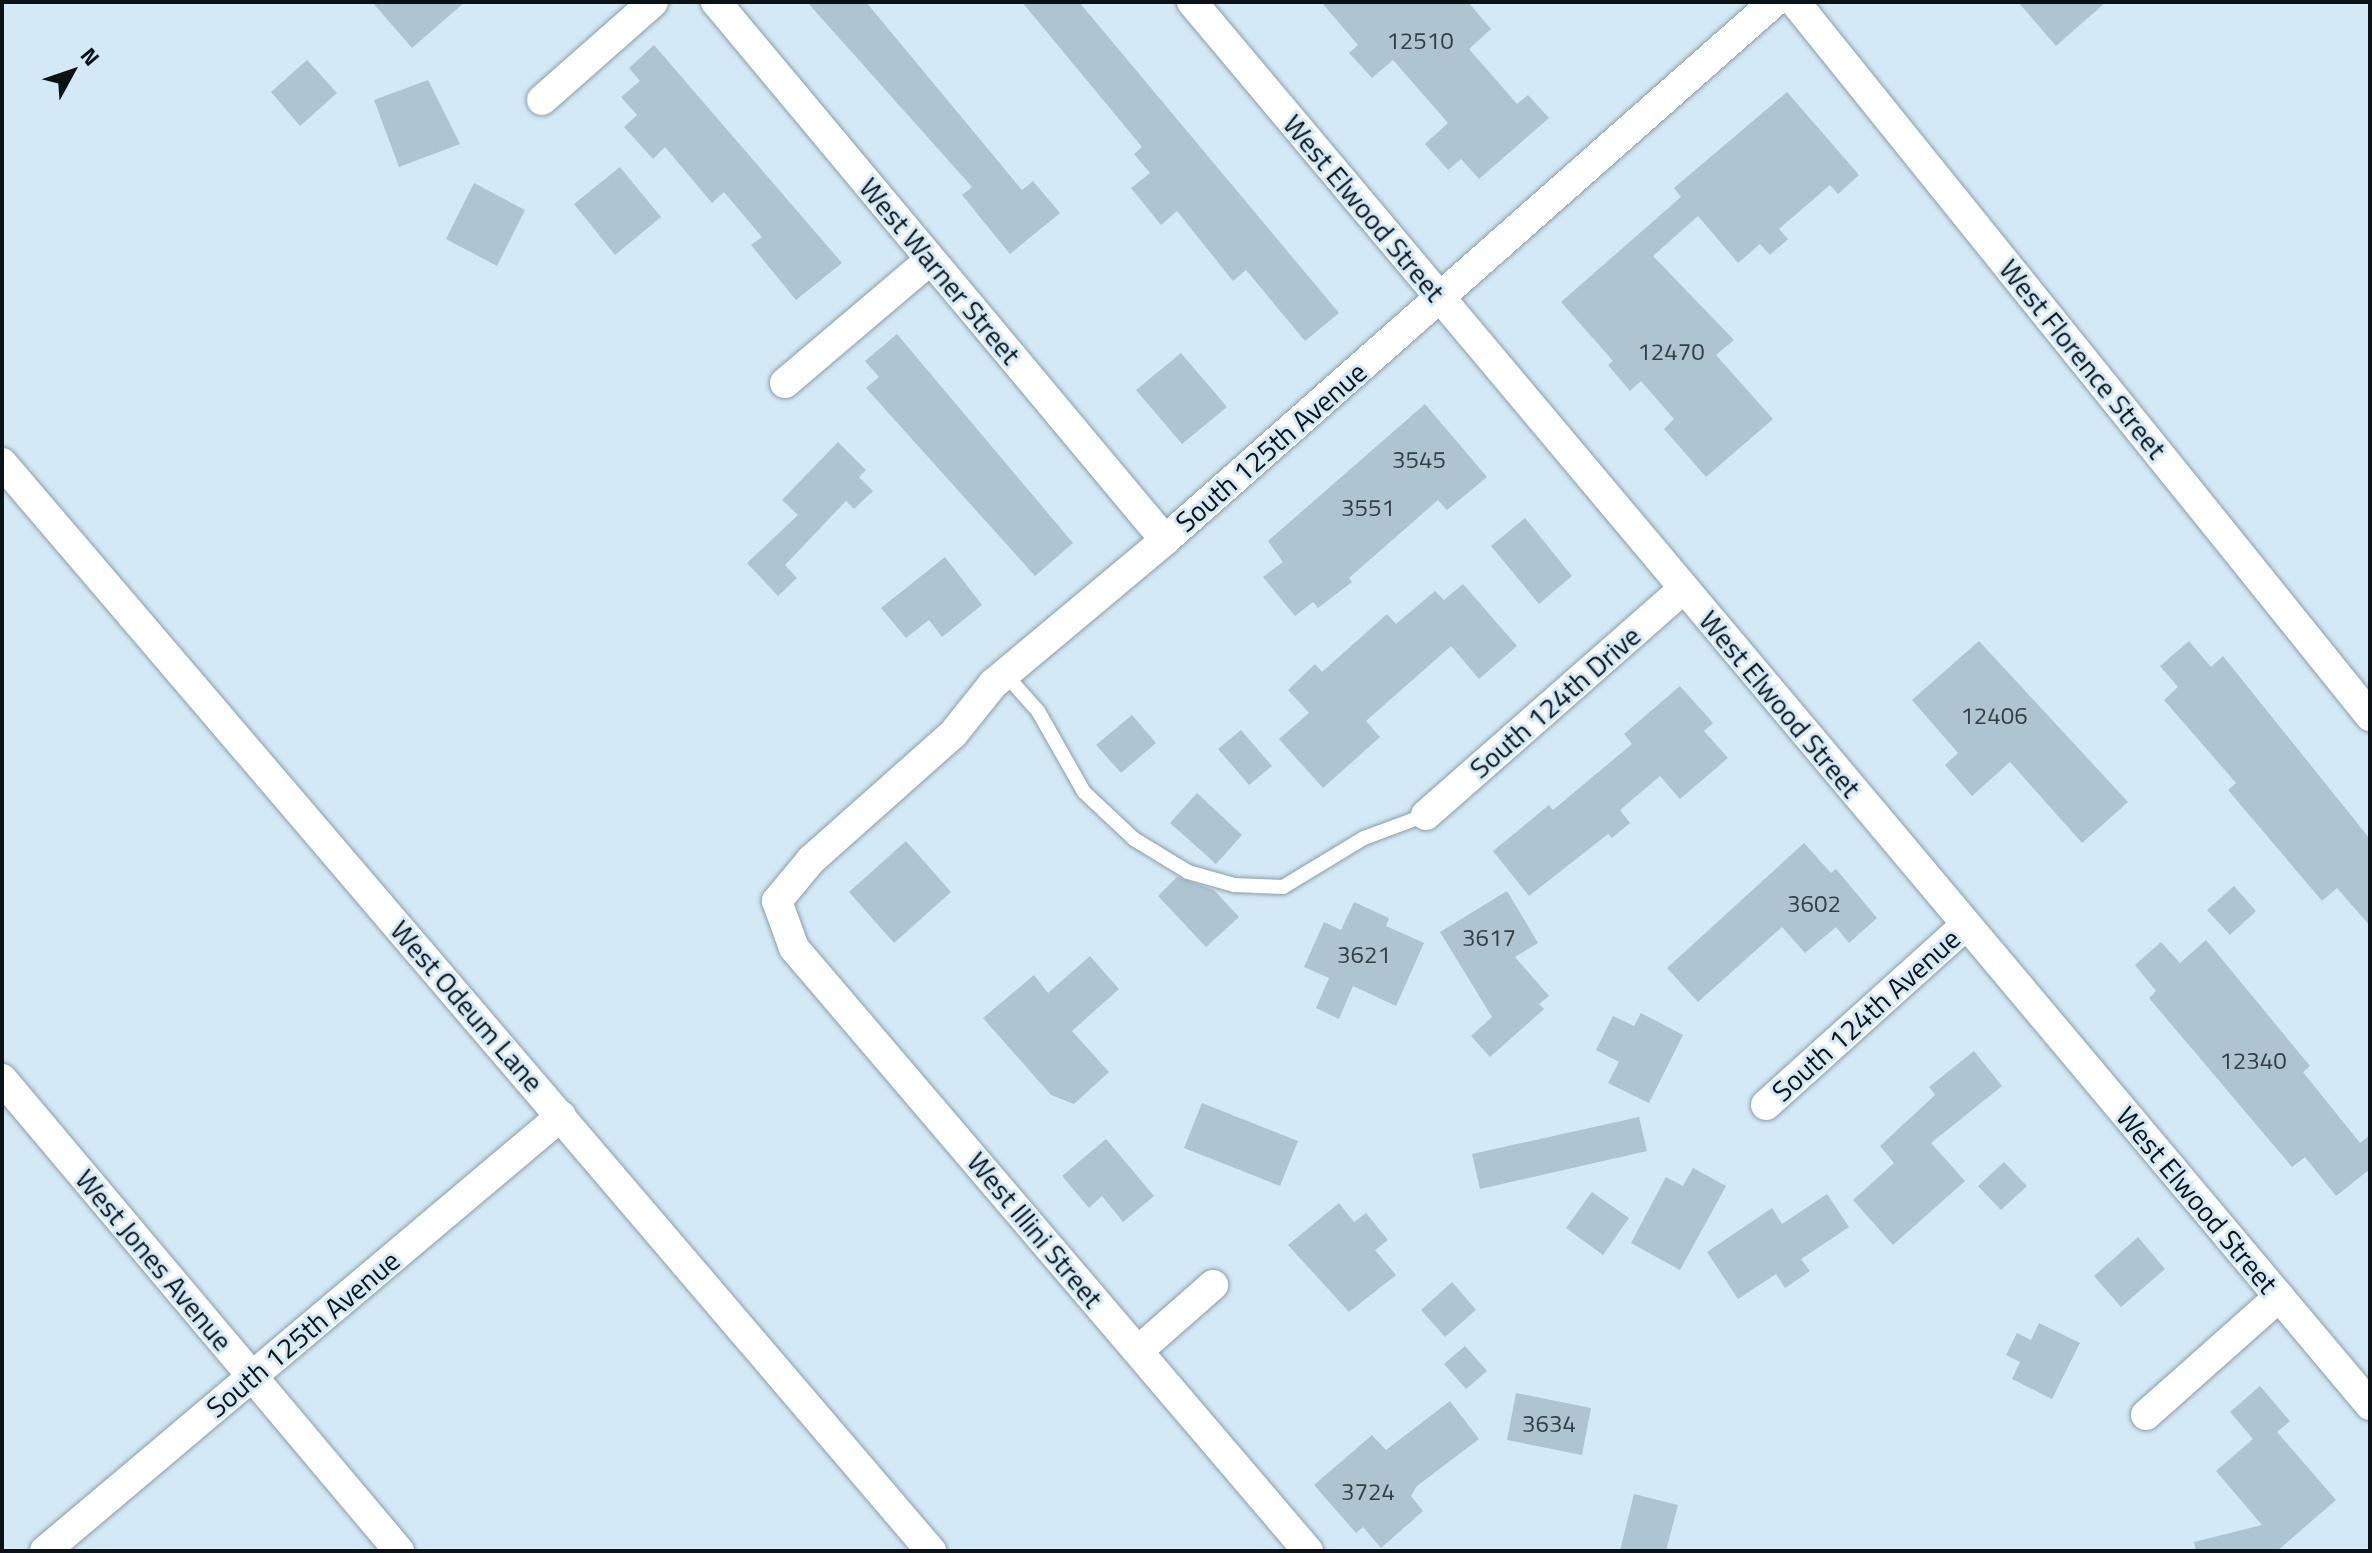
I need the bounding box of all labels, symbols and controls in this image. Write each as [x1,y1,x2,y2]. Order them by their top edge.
house number: 12510 [1386,27,1454,55]
north arrow [32,32,112,112]
text: N [72,40,108,73]
street label: West Elwood Street [1276,108,1452,308]
street label: West Warner Street [852,171,1028,371]
street label: West Florence Street [1992,253,2174,465]
house number: 12470 [1637,338,1705,366]
street label: South 125th Avenue [1169,355,1373,539]
house number: 3545 [1392,446,1446,474]
house number: 3551 [1341,494,1395,522]
street label: West Elwood Street [1692,604,1868,804]
street label: South 124th Drive [1463,619,1647,785]
house number: 12406 [1960,702,2028,730]
house number: 3602 [1787,890,1841,918]
street label: West Odeum Lane [384,914,550,1098]
street label: South 124th Avenue [1765,922,1967,1108]
house number: 3617 [1462,924,1516,952]
house number: 3621 [1337,941,1391,969]
house number: 12340 [2219,1047,2287,1075]
street label: West Elwood Street [2109,1100,2285,1300]
street label: West Illini Street [960,1145,1110,1315]
street label: West Jones Avenue [68,1163,240,1357]
street label: South 125th Avenue [200,1244,406,1424]
house number: 3634 [1522,1410,1576,1438]
house number: 3724 [1341,1478,1395,1506]

